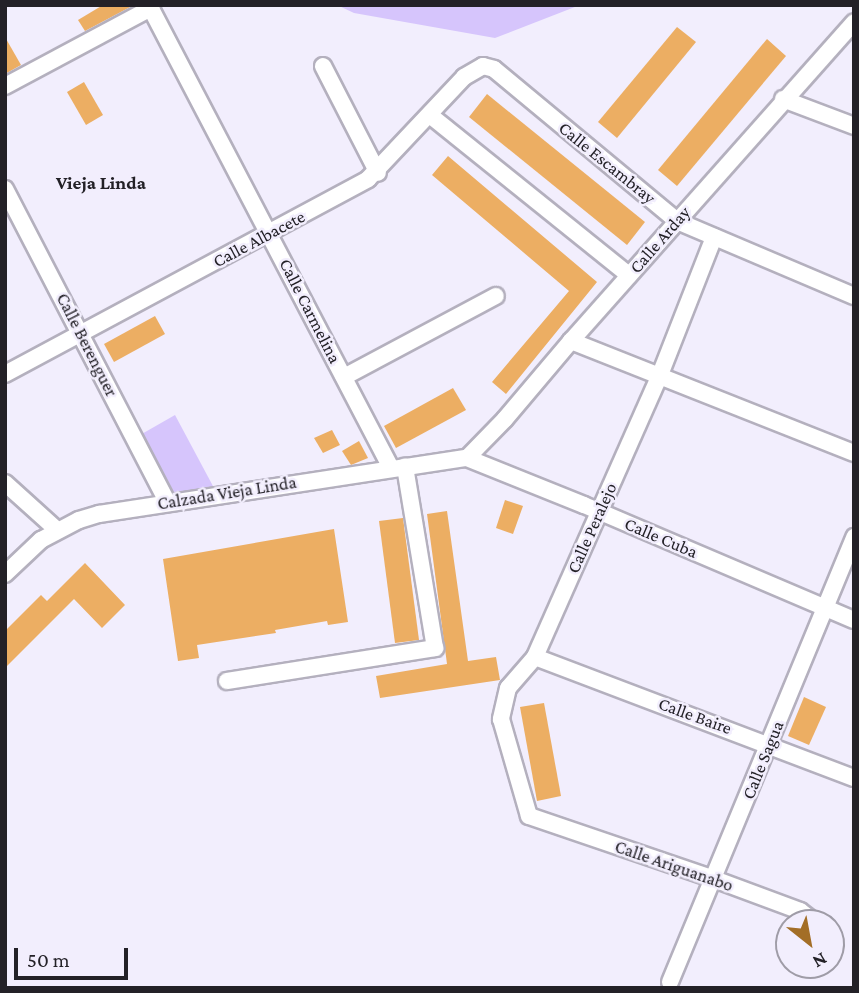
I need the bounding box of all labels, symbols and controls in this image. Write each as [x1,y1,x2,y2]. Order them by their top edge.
street label: Calle Escambray [554,117,660,209]
district label: Vieja Linda [56,172,146,194]
street label: Calle Arday [625,202,695,278]
street label: Calle Albacete [209,206,309,272]
street label: Calle Carmelina [274,255,346,367]
street label: Calle Berenguer [52,290,122,400]
street label: Calzada Vieja Linda [156,471,298,515]
street label: Calle Peralejo [562,479,622,577]
street label: Calle Cuba [621,513,701,563]
street label: Calle Baire [655,693,735,739]
street label: Calle Sagua [737,718,789,802]
street label: Calle Ariguanabo [612,836,736,896]
north arrow [775,909,845,979]
scale bar [18,934,131,978]
text: 50 m [27,948,70,972]
text: N [809,948,831,973]

